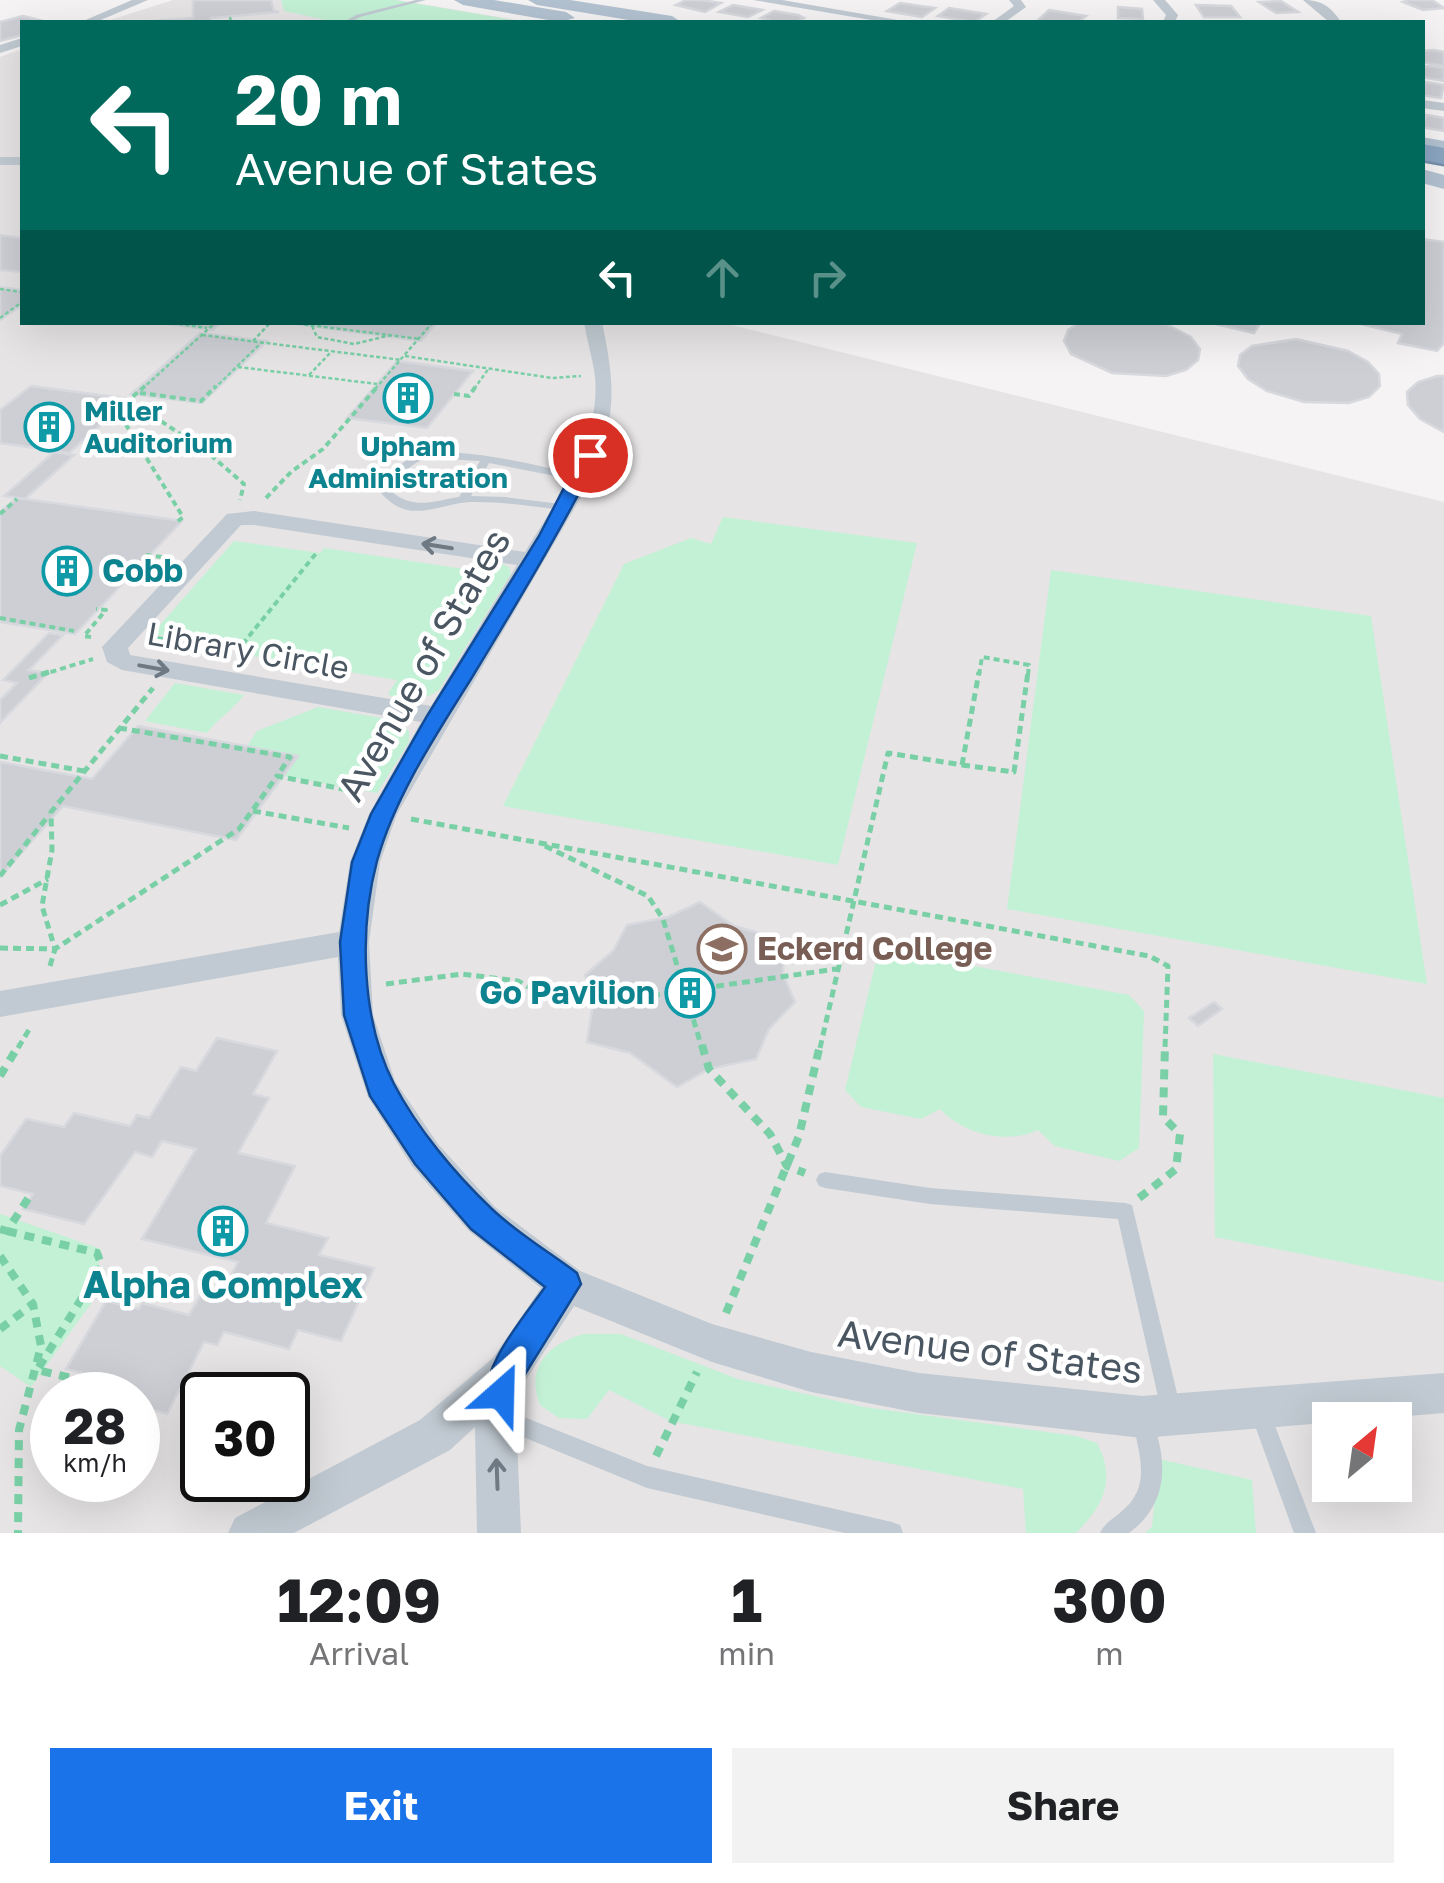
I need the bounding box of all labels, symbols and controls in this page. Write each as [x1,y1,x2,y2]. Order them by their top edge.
text: 20 m [235,56,402,140]
icon: left [70,60,200,190]
text: Avenue of States [235,141,598,195]
icon: left [590,250,645,305]
icon: ahead [695,250,750,305]
icon: right [800,250,855,305]
building icon: Upham Administration [382,372,434,424]
place label: Miller Auditorium [84,394,233,459]
building icon: Miller Auditorium [23,401,75,453]
pin [548,413,633,498]
icon: arrive [563,428,618,483]
place label: Upham Administration [308,429,508,494]
street label: Avenue of States [327,520,519,808]
one-way arrow [421,536,453,554]
building icon: Cobb [41,545,93,597]
place label: Cobb [102,551,183,589]
street label: Library Circle [144,614,352,686]
one-way arrow [138,659,170,678]
school or university icon: Eckerd College [696,923,748,975]
place label: Eckerd College [757,929,992,967]
building icon: Go Pavilion [664,967,716,1019]
place label: Go Pavilion [479,973,655,1011]
building icon: Alpha Complex [197,1205,249,1257]
place label: Alpha Complex [83,1261,363,1306]
street label: Avenue of States [835,1309,1145,1392]
position arrow [449,1342,553,1446]
speed limit sign: 30 [180,1372,310,1502]
text: 28 [64,1395,126,1455]
north arrow [1312,1402,1412,1502]
map controls [1312,1402,1412,1502]
text: km/h [63,1447,127,1478]
one-way arrow [488,1459,507,1491]
text: 12:09 [277,1563,441,1635]
text: 1 [731,1563,762,1635]
text: 300 [1052,1563,1167,1635]
text: Arrival [309,1634,409,1672]
text: min [718,1634,775,1672]
text: m [1095,1634,1124,1672]
button: Exit [50,1748,712,1863]
button: Share [732,1748,1394,1863]

